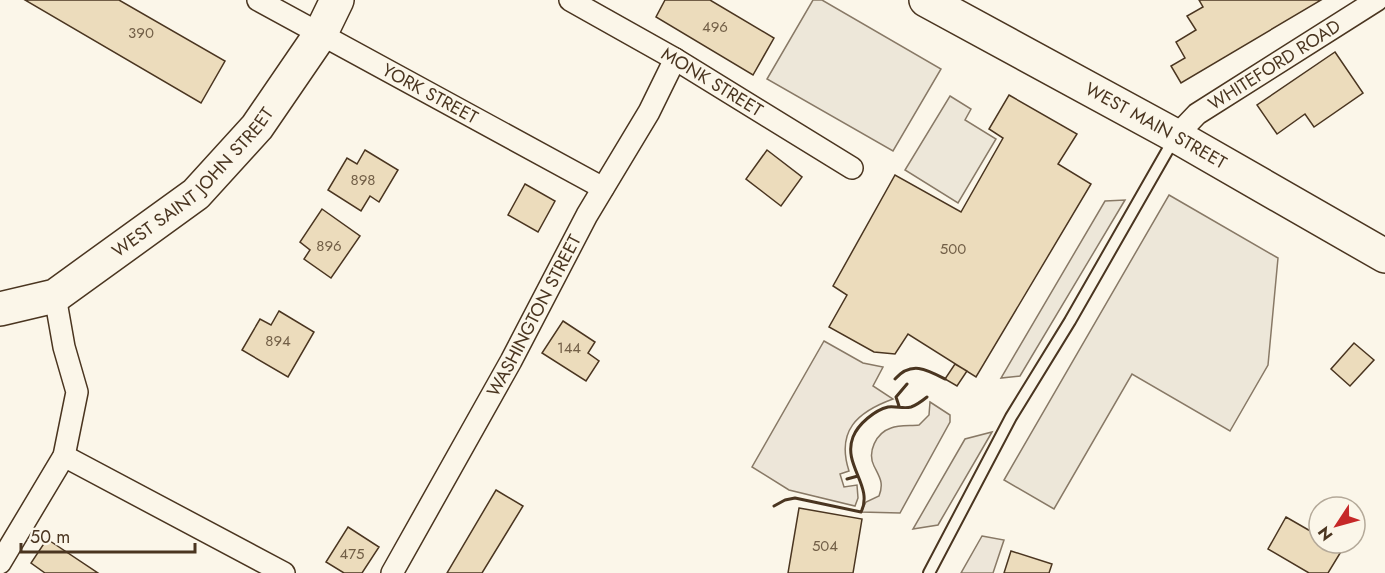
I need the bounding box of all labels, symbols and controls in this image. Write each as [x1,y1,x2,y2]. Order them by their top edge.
street label: WHITEFORD ROAD [1203,13,1346,117]
house number: 496 [702,16,728,38]
house number: 390 [128,22,154,44]
street label: MONK STREET [657,41,768,123]
street label: YORK STREET [378,57,483,131]
street label: WEST MAIN STREET [1080,76,1232,176]
street label: WEST SAINT JOHN STREET [107,102,280,264]
house number: 898 [350,169,376,191]
street label: WASHINGTON STREET [480,229,588,402]
house number: 896 [316,235,342,257]
house number: 500 [940,238,966,260]
house number: 894 [265,330,291,352]
house number: 144 [557,337,581,359]
north arrow [1307,495,1367,555]
scale bar [21,516,195,554]
text: N [1312,522,1338,545]
text: 50 m [30,524,70,550]
house number: 504 [812,535,838,557]
house number: 475 [339,543,365,565]

